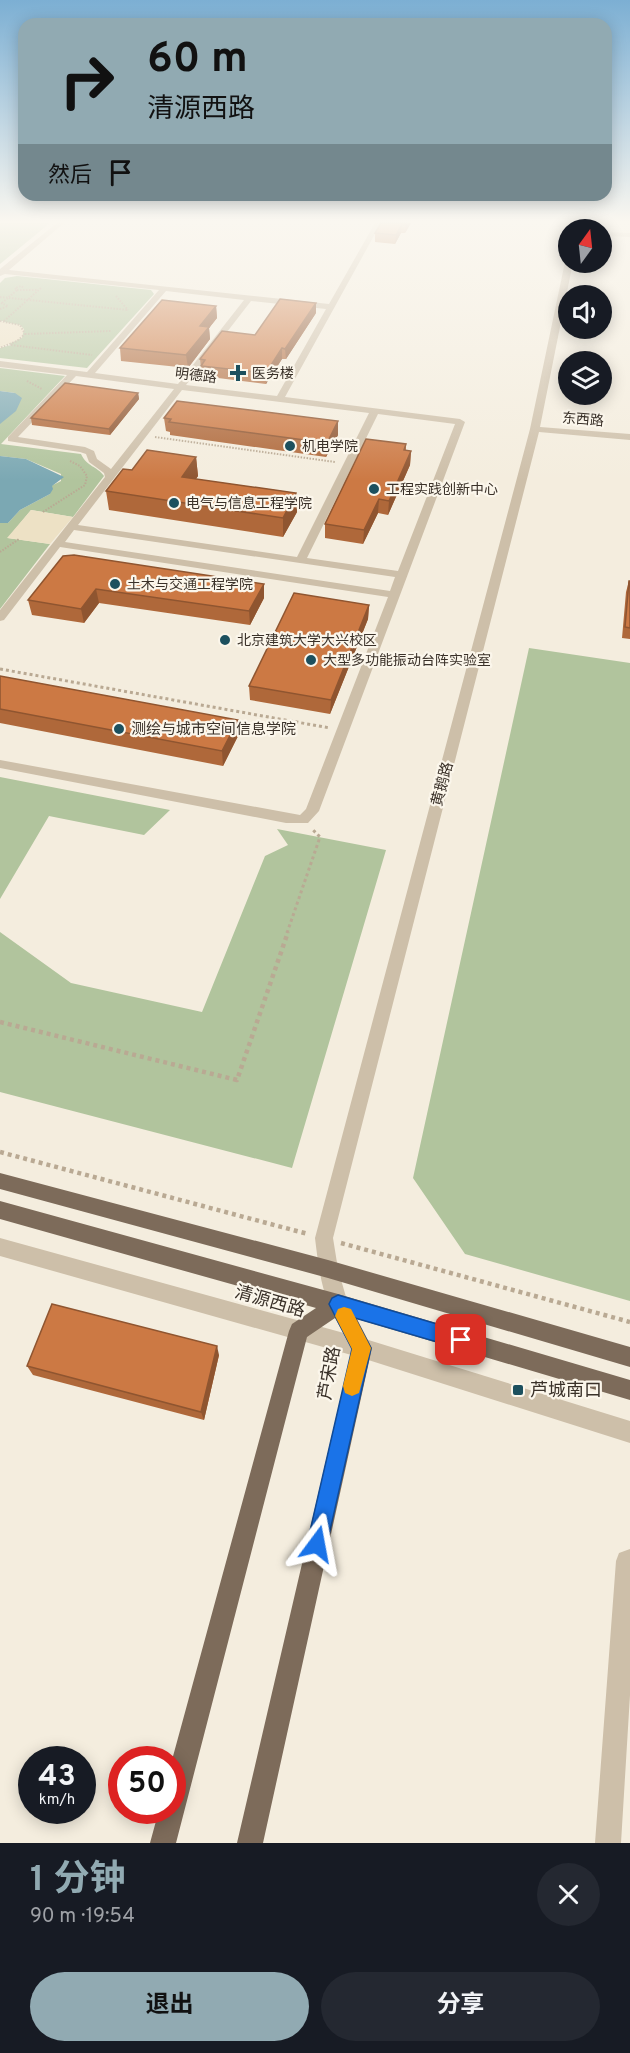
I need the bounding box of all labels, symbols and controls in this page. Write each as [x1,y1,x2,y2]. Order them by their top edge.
text: 60 m [147,34,248,87]
icon: right [48,42,126,120]
text: 清源西路 [147,93,255,127]
icon: arrive [104,156,137,189]
text: 然后 [48,163,92,190]
north arrow [558,219,612,273]
map controls [558,219,612,405]
button: sound [558,285,612,339]
button: layers [558,351,612,405]
marker: 医务楼 [229,364,247,382]
street label: 明德路 [174,365,218,387]
place label: 医务楼 [252,366,294,383]
street label: 东西路 [561,410,605,431]
marker: 机电学院 [283,439,297,453]
place label: 机电学院 [302,439,358,456]
place label: 工程实践创新中心 [386,481,498,499]
marker: 工程实践创新中心 [367,482,381,496]
place label: 电气与信息工程学院 [186,495,312,513]
marker: 电气与信息工程学院 [167,496,181,510]
place label: 土木与交通工程学院 [127,576,253,594]
marker: 土木与交通工程学院 [108,577,122,591]
place label: 北京建筑大学大兴校区 [237,632,377,650]
marker: 北京建筑大学大兴校区 [218,633,232,647]
place label: 大型多功能振动台阵实验室 [323,652,491,670]
marker: 大型多功能振动台阵实验室 [304,653,318,667]
place label: 测绘与城市空间信息学院 [131,720,296,740]
marker: 测绘与城市空间信息学院 [112,722,126,736]
street label: 黄鹅路 [427,760,458,809]
street label: 清源西路 [232,1281,307,1323]
pin [435,1314,486,1365]
icon: arrive [444,1323,477,1356]
street label: 芦宋路 [314,1345,346,1402]
place label: 芦城南口 [530,1380,602,1403]
marker: 芦城南口 [511,1383,525,1397]
position arrow [285,1512,349,1576]
speed limit sign: 50 [108,1746,186,1824]
text: 43 [38,1759,76,1796]
text: km/h [39,1791,75,1810]
text: 1 分钟 [30,1858,125,1904]
button: close [537,1863,600,1926]
text: 90 m · 19:54 [30,1904,135,1930]
button: 退出 [30,1972,309,2041]
button: 分享 [321,1972,600,2041]

